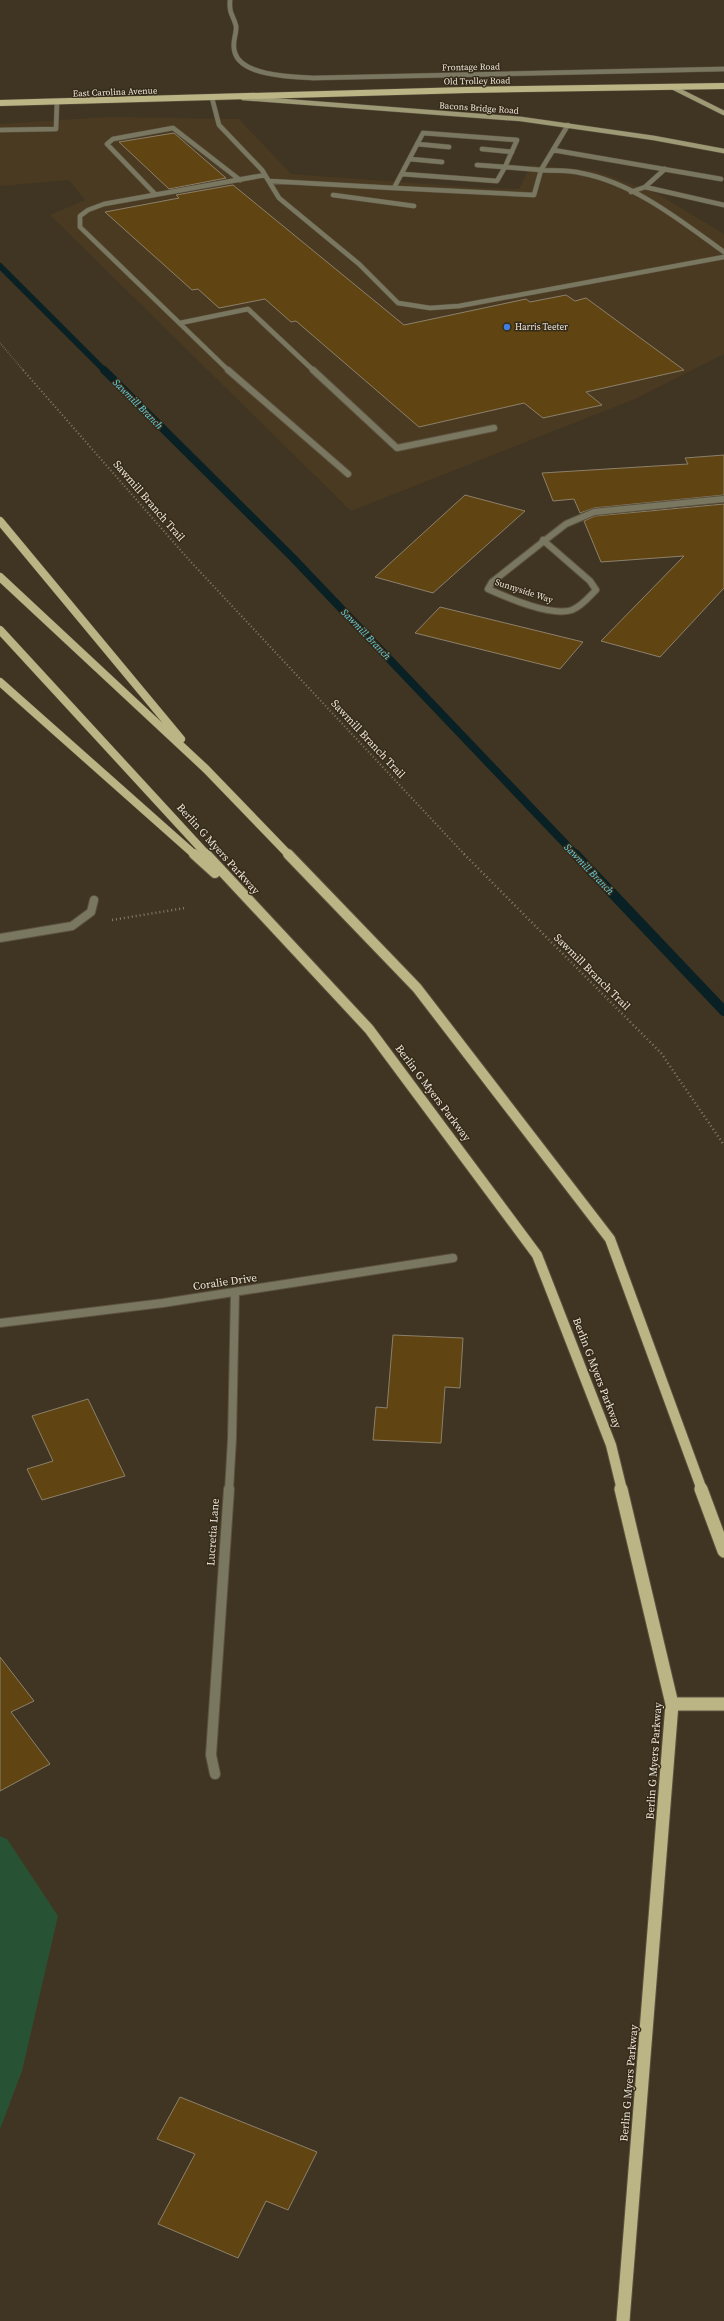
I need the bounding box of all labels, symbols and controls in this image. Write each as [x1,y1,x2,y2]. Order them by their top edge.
street label: Frontage Road [442,60,500,74]
street label: Old Trolley Road [444,74,510,88]
street label: East Carolina Avenue [72,85,158,99]
street label: Bacons Bridge Road [439,99,519,117]
place label: Harris Teeter [515,321,568,333]
marker: Harris Teeter [502,322,512,332]
water label: Sawmill Branch [110,376,166,432]
street label: Sawmill Branch Trail [110,457,188,545]
street label: Sunnyside Way [494,576,555,606]
water label: Sawmill Branch [338,606,394,663]
street label: Sawmill Branch Trail [328,696,408,782]
street label: Berlin G Myers Parkway [173,800,263,898]
water label: Sawmill Branch [561,841,617,898]
street label: Sawmill Branch Trail [550,930,634,1014]
street label: Berlin G Myers Parkway [392,1042,475,1145]
street label: Coralie Drive [192,1270,258,1294]
street label: Berlin G Myers Parkway [569,1316,625,1431]
street label: Lucretia Lane [203,1497,223,1566]
street label: Berlin G Myers Parkway [642,1702,666,1820]
street label: Berlin G Myers Parkway [616,2024,642,2142]

